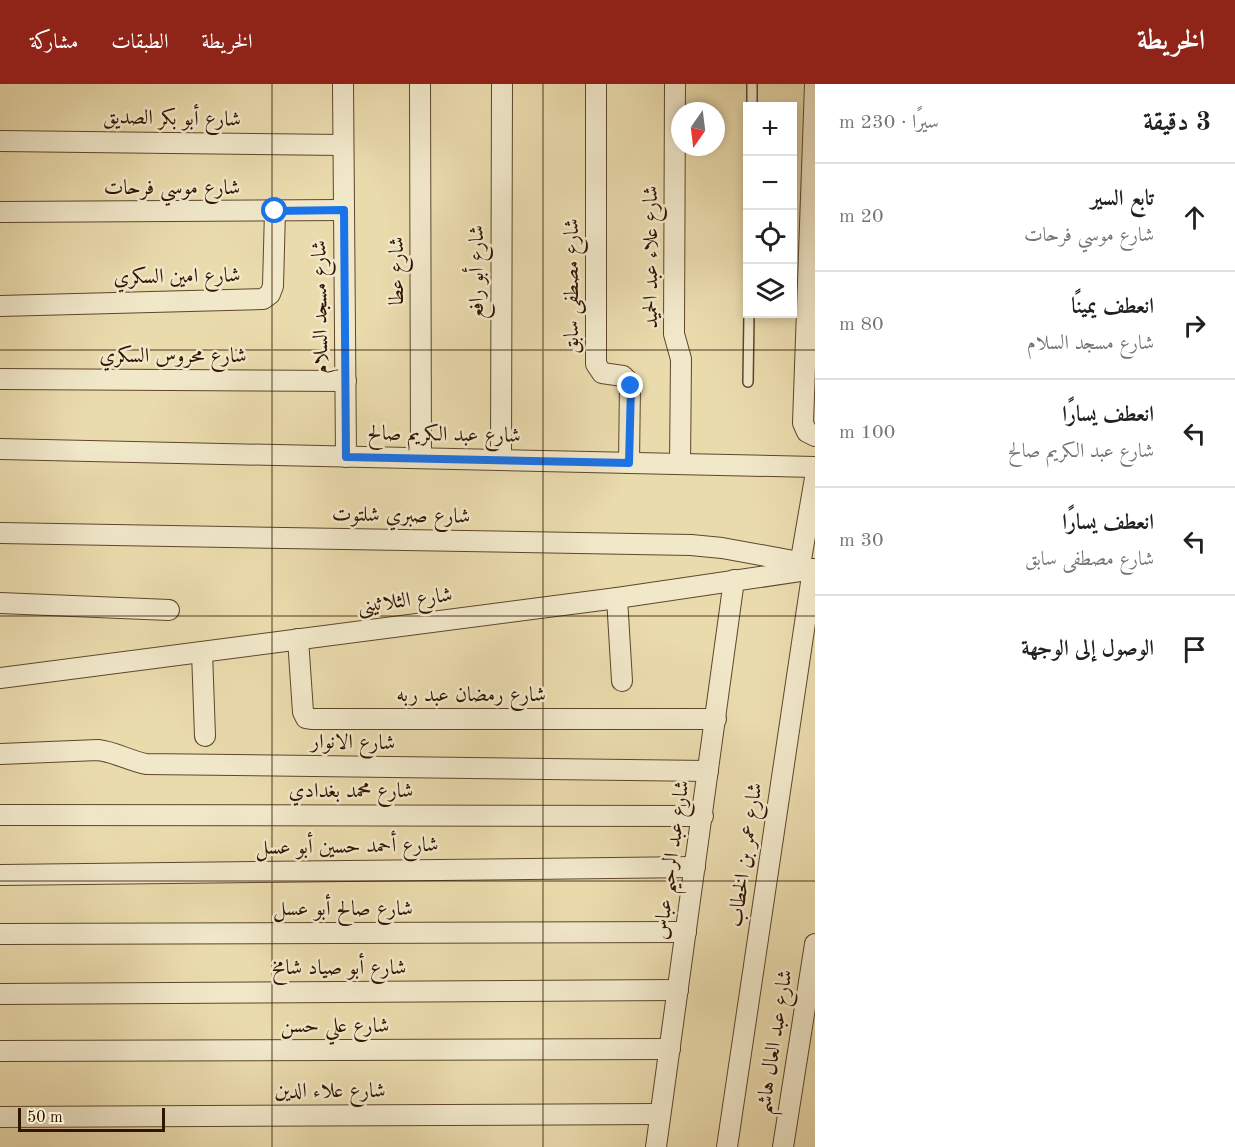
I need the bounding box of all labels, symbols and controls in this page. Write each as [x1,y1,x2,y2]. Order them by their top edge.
text: الخريطة [1137,28,1205,56]
text: مشاركة [30,32,78,53]
text: الطبقات [111,32,168,53]
text: الخريطة [201,32,253,53]
street label: شارع أبو بكر الصديق [103,101,241,137]
north arrow [671,102,725,156]
map controls [743,102,797,318]
button: + [743,102,797,156]
text: 3 دقيقة [1143,110,1211,136]
text: سيرًا · 230 m [839,113,939,133]
button: − [743,156,797,210]
street label: شارع موسي فرحات [104,178,240,207]
street label: شارع علاء عبد الحميد [641,185,668,329]
text: تابع السير [1090,188,1154,210]
route start [261,197,287,223]
icon: ahead [1178,201,1211,234]
text: 20 m [839,207,884,227]
button: locate [743,210,797,264]
street label: شارع مصطفى سابق [562,218,589,354]
street label: شارع أبو رافع [461,225,495,319]
text: شارع موسي فرحات [1024,226,1154,246]
street label: شارع عطا [387,237,414,305]
street label: شارع مسجد السلام [309,240,339,374]
street label: شارع امين السكري [113,264,241,295]
button: layers [743,264,797,318]
text: انعطف يمينًا [1071,296,1154,318]
icon: right [1178,309,1211,342]
text: 80 m [839,315,884,335]
text: شارع مسجد السلام [1027,334,1154,354]
street label: شارع محروس السكري [99,345,247,373]
route end [617,372,643,398]
text: انعطف يسارًا [1062,404,1154,426]
icon: left [1178,417,1211,450]
street label: شارع عبد الكريم صالح [367,422,521,453]
text: 100 m [839,423,895,443]
text: شارع عبد الكريم صالح [1008,442,1154,462]
street label: شارع صبري شلتوت [332,504,470,534]
text: انعطف يسارًا [1062,512,1154,534]
icon: left [1178,525,1211,558]
text: 30 m [839,531,884,551]
text: شارع مصطفى سابق [1025,550,1154,570]
street label: شارع الثلاثينى [356,585,455,623]
icon: arrive [1178,633,1211,666]
text: الوصول إلى الوجهة [1021,638,1154,660]
street label: شارع رمضان عبد ربه [396,685,546,712]
street label: شارع الانوار [308,732,395,760]
street label: شارع عبد الرحيم عباس [649,779,702,942]
street label: شارع محمد بغدادي [288,781,414,808]
street label: شارع عمر بن الخطاب [725,782,772,929]
street label: شارع أحمد حسين أبو عسل [255,829,439,865]
street label: شارع صالح أبو عسل [273,893,413,926]
street label: شارع أبو صياد شامخ [272,952,406,985]
street label: شارع عبد العال هاشم [753,968,806,1117]
street label: شارع علي حسن [281,1016,389,1045]
street label: شارع علاء الدين [274,1081,386,1108]
scale bar [18,1105,165,1132]
text: 50 m [27,1110,63,1126]

